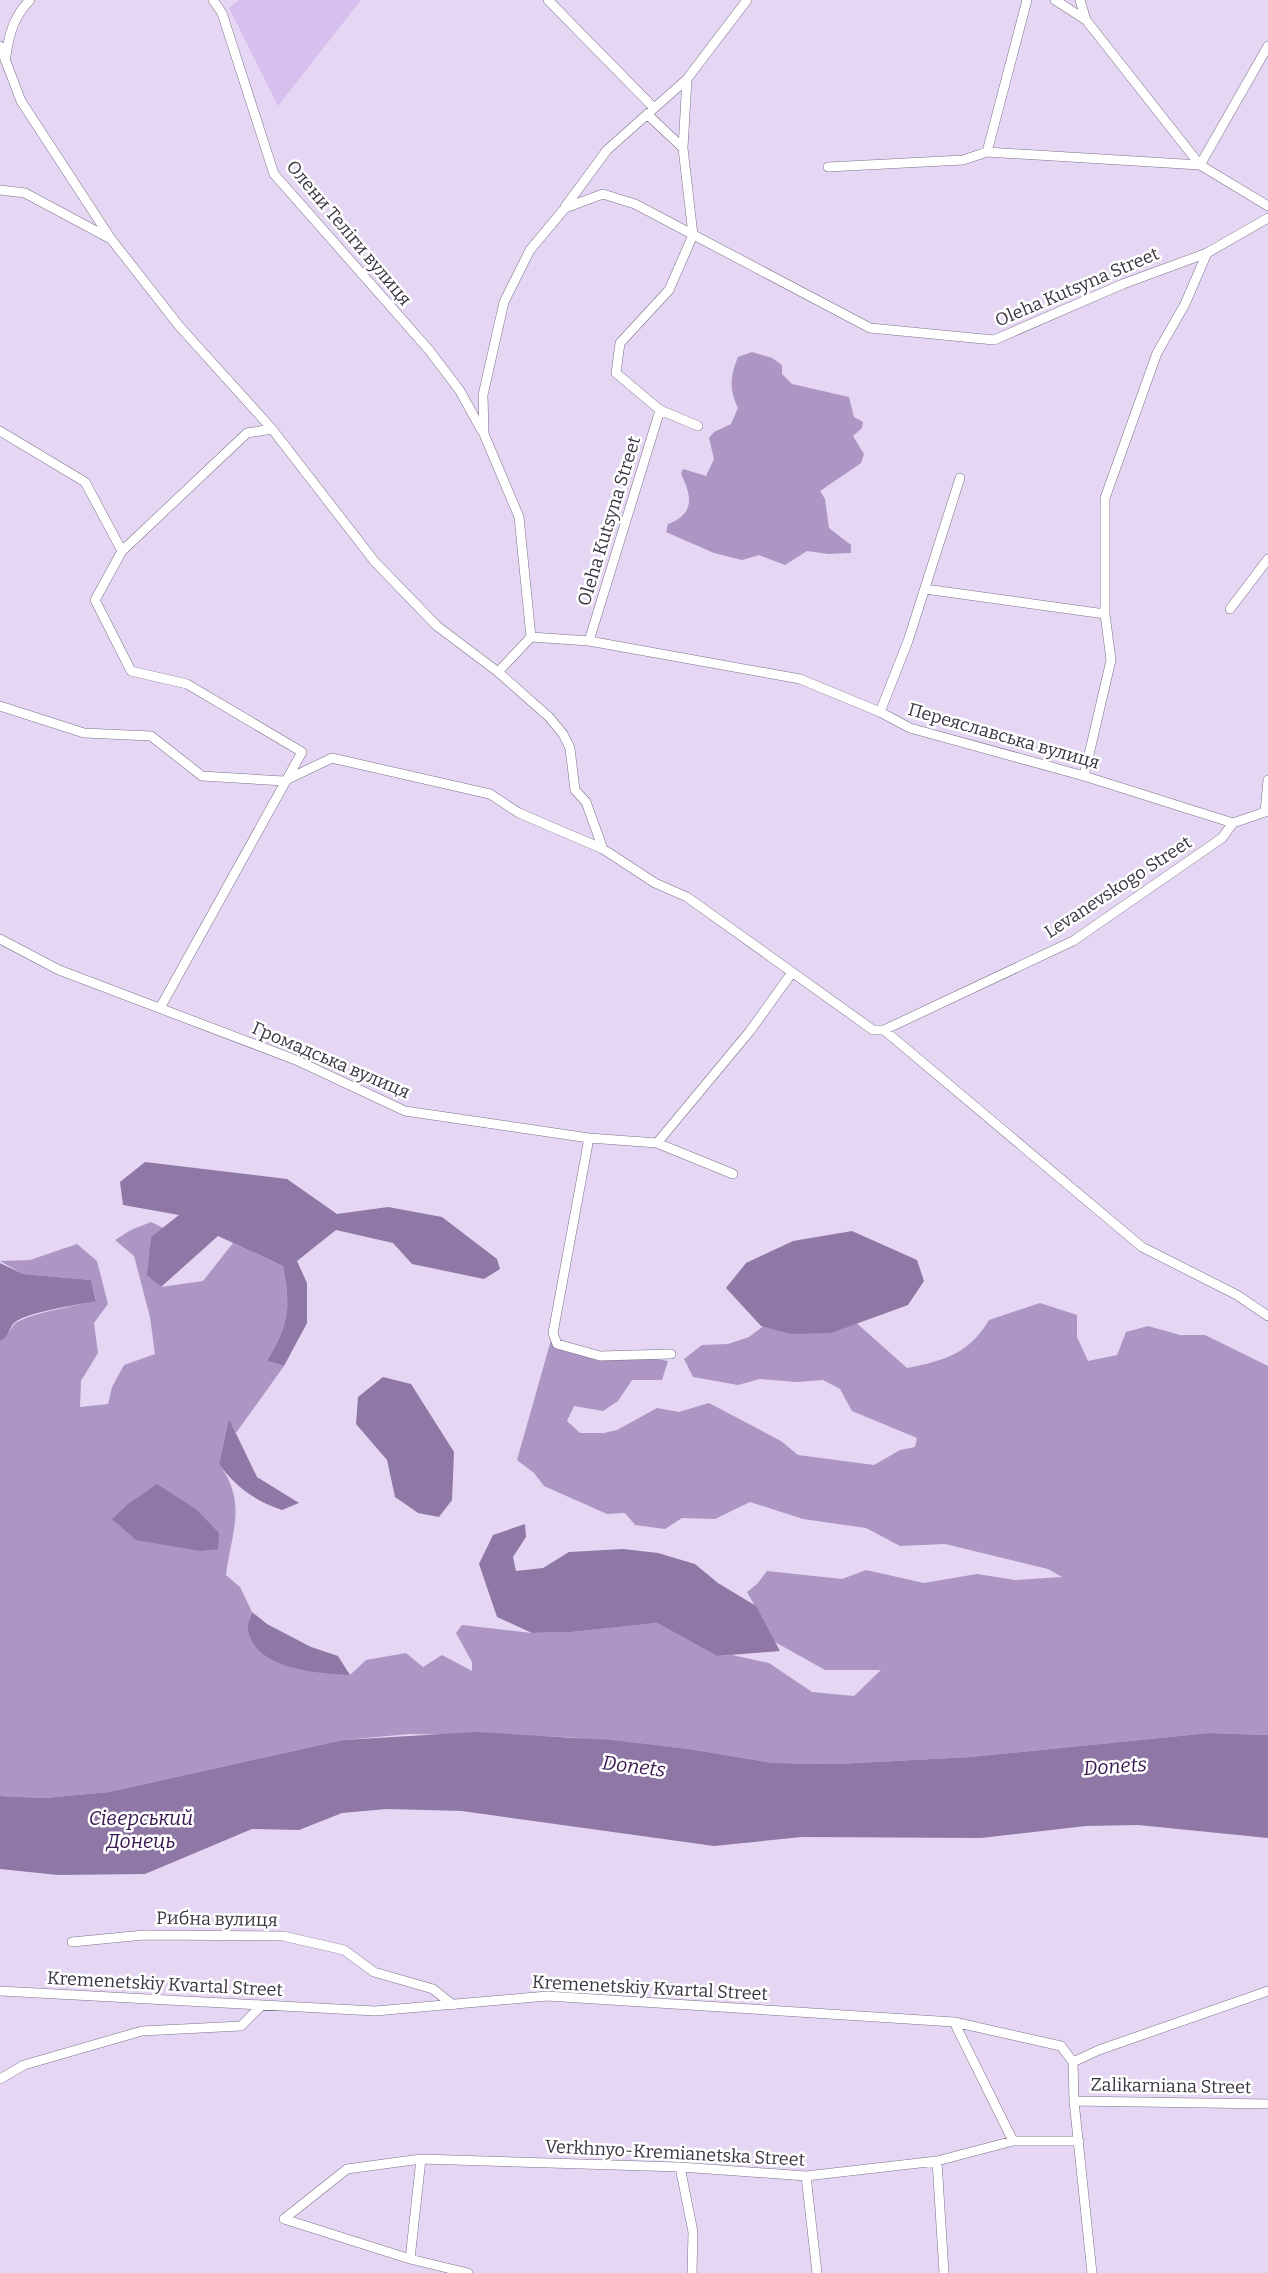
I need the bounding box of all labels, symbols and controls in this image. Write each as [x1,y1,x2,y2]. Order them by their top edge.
street label: Олени Теліги вулиця [282,156,416,310]
street label: Oleha Kutsyna Street [992,242,1163,332]
street label: Oleha Kutsyna Street [573,433,645,608]
street label: Переяславська вулиця [906,698,1102,774]
street label: Levanevskogo Street [1040,831,1196,943]
street label: Громадська вулиця [249,1017,413,1103]
water label: Donets [601,1750,667,1782]
water label: Donets [1082,1752,1148,1780]
water label: Сіверський Донець [89,1806,193,1853]
street label: Рибна вулиця [156,1907,278,1931]
street label: Kremenetskiy Kvartal Street [47,1967,284,2001]
street label: Kremenetskiy Kvartal Street [532,1971,769,2005]
street label: Zalikarniana Street [1090,2074,1252,2098]
street label: Verkhnyo-Kremianetska Street [544,2135,806,2171]

